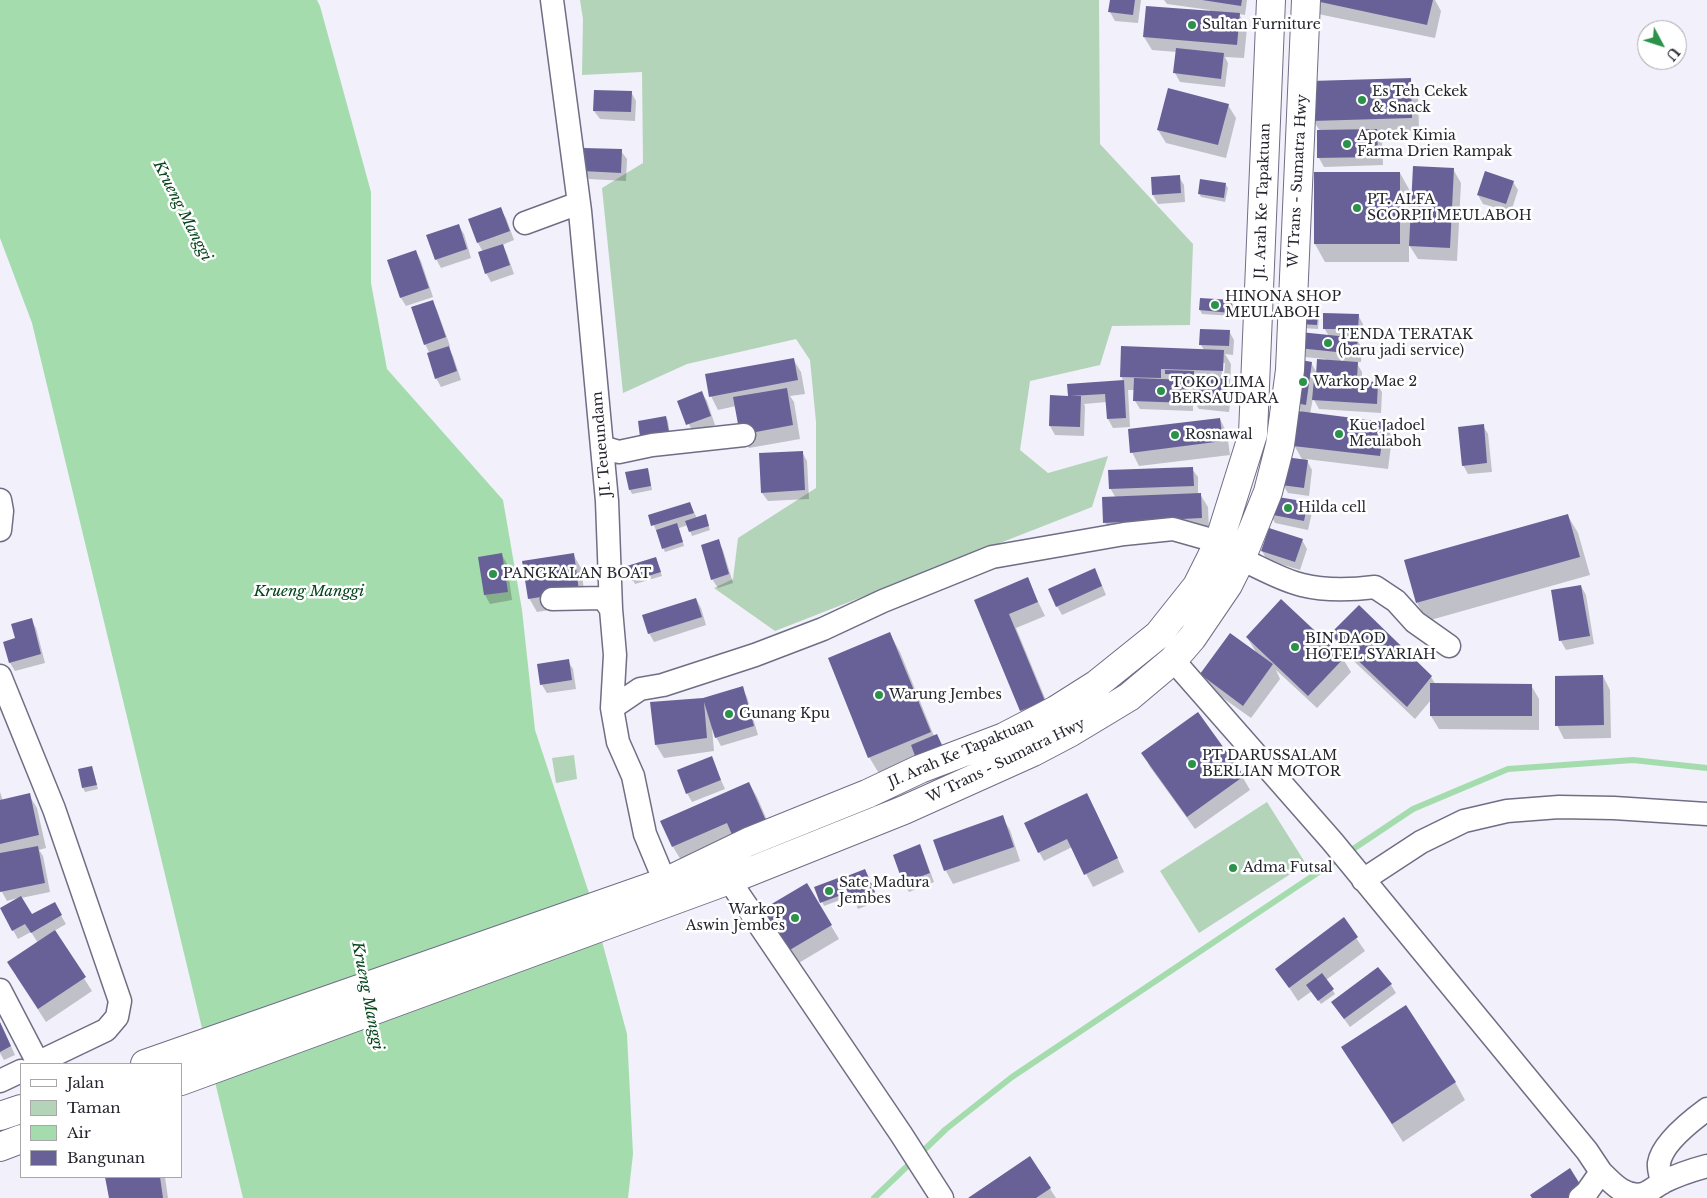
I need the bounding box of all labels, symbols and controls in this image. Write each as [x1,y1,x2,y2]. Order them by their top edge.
place label: Sultan Furniture [1202,17,1321,33]
marker: Sultan Furniture [1186,19,1198,31]
north arrow [1637,20,1687,70]
text: U [1662,43,1684,65]
place label: Es Teh Cekek & Snack [1372,84,1468,116]
street label: W Trans - Sumatra Hwy [1285,94,1311,268]
marker: Es Teh Cekek & Snack [1356,94,1368,106]
street label: JI. Arah Ke Tapaktuan [1252,123,1274,279]
place label: Apotek Kimia Farma Drien Rampak [1357,128,1512,160]
marker: Apotek Kimia Farma Drien Rampak [1341,138,1353,150]
water label: Krueng Manggi [149,158,215,264]
place label: PT. ALFA SCORPII MEULABOH [1367,192,1532,224]
marker: PT. ALFA SCORPII MEULABOH [1351,202,1363,214]
place label: HINONA SHOP MEULABOH [1225,289,1341,322]
marker: HINONA SHOP MEULABOH [1209,299,1221,311]
place label: TENDA TERATAK (baru jadi service) [1338,327,1473,360]
marker: TENDA TERATAK (baru jadi service) [1322,337,1334,349]
place label: Warkop Mae 2 [1313,374,1417,390]
place label: TOKO LIMA BERSAUDARA [1171,375,1279,408]
marker: Warkop Mae 2 [1297,376,1309,388]
marker: TOKO LIMA BERSAUDARA [1155,385,1167,397]
street label: JI. Teueundam [589,391,615,497]
place label: Kue Jadoel Meulaboh [1349,418,1425,451]
place label: Rosnawal [1185,427,1253,443]
marker: Kue Jadoel Meulaboh [1333,428,1345,440]
marker: Rosnawal [1169,429,1181,441]
place label: Hilda cell [1298,500,1366,516]
marker: Hilda cell [1282,502,1294,514]
place label: PANGKALAN BOAT [503,566,651,582]
marker: PANGKALAN BOAT [487,568,499,580]
water label: Krueng Manggi [254,583,364,601]
place label: BIN DAOD HOTEL SYARIAH [1305,631,1436,664]
marker: BIN DAOD HOTEL SYARIAH [1289,641,1301,653]
place label: Warung Jembes [889,687,1002,703]
marker: Warung Jembes [873,689,885,701]
place label: Gunang Kpu [739,706,830,722]
marker: Gunang Kpu [723,708,735,720]
street label: JI. Arah Ke Tapaktuan [886,715,1036,791]
street label: W Trans - Sumatra Hwy [924,715,1088,807]
place label: PT DARUSSALAM BERLIAN MOTOR [1202,748,1341,780]
marker: PT DARUSSALAM BERLIAN MOTOR [1186,758,1198,770]
place label: Adma Futsal [1243,860,1333,876]
marker: Adma Futsal [1227,862,1239,874]
place label: Sate Madura Jembes [839,875,929,908]
marker: Sate Madura Jembes [823,885,835,897]
place label: Warkop Aswin Jembes [686,902,785,934]
marker: Warkop Aswin Jembes [789,912,801,924]
water label: Krueng Manggi [348,940,386,1052]
legend [20,1063,182,1178]
text: Jalan [67,1073,104,1092]
text: Taman [67,1098,121,1117]
text: Air [67,1123,91,1142]
text: Bangunan [67,1148,145,1167]

